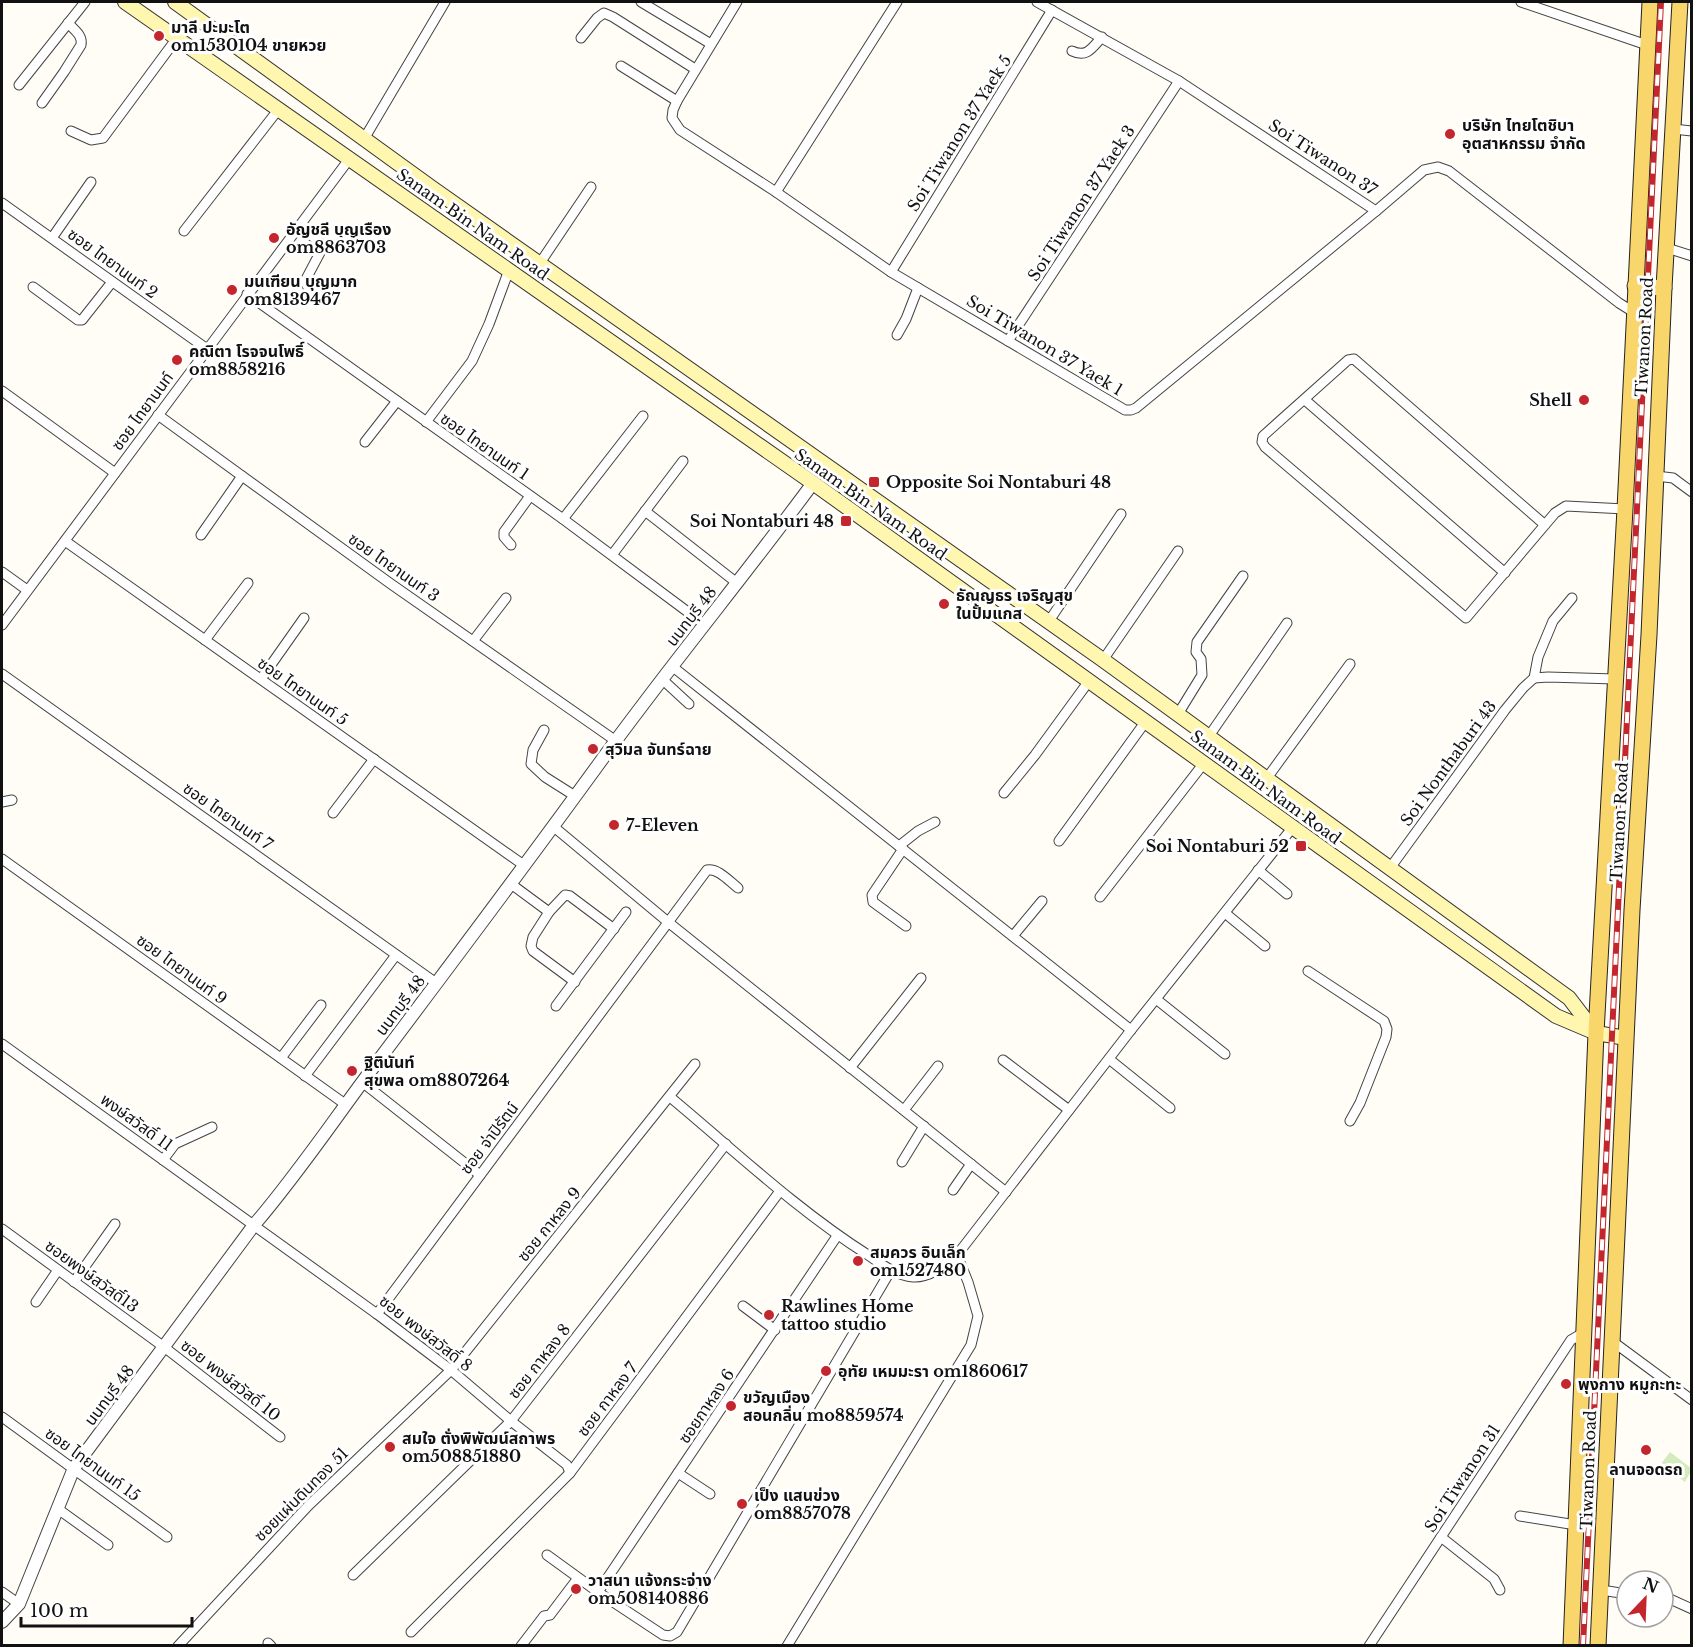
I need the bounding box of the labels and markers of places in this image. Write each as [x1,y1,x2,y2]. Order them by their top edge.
place label: มาลี ปะมะโต om1530104 ขายหวย [171,17,326,55]
marker: มาลี ปะมะโต om1530104 ขายหวย [152,29,166,43]
place label: บริษัท ไทยโตชิบา อุตสาหกรรม จำกัด [1462,115,1586,153]
marker: บริษัท ไทยโตชิบา อุตสาหกรรม จำกัด [1443,127,1457,141]
place label: อัญชลี บุญเรือง om8863703 [286,219,391,257]
marker: อัญชลี บุญเรือง om8863703 [267,231,281,245]
place label: มนเฑียน บุญมาก om8139467 [244,271,357,309]
marker: มนเฑียน บุญมาก om8139467 [225,283,239,297]
place label: คณิตา โรจจนโพธิ์ om8858216 [189,341,305,379]
marker: คณิตา โรจจนโพธิ์ om8858216 [170,353,184,367]
place label: Shell [1529,390,1572,410]
marker: Shell [1577,393,1591,407]
place label: Opposite Soi Nontaburi 48 [886,472,1111,492]
marker: Opposite Soi Nontaburi 48 [867,475,881,489]
place label: Soi Nontaburi 48 [690,511,834,531]
marker: Soi Nontaburi 48 [839,514,853,528]
place label: ธัญญธร เจริญสุข ในปั้มแกส [956,585,1073,623]
marker: ธัญญธร เจริญสุข ในปั้มแกส [937,597,951,611]
place label: สุวิมล จันทร์ฉาย [605,739,712,759]
marker: สุวิมล จันทร์ฉาย [586,742,600,756]
place label: 7-Eleven [626,815,699,835]
marker: 7-Eleven [607,818,621,832]
place label: Soi Nontaburi 52 [1146,836,1289,856]
marker: Soi Nontaburi 52 [1294,839,1308,853]
place label: ฐิตินันท์ สุขพล om8807264 [364,1052,509,1090]
marker: ฐิตินันท์ สุขพล om8807264 [345,1064,359,1078]
place label: สมควร อินเล็ก om1527480 [870,1242,966,1280]
marker: สมควร อินเล็ก om1527480 [851,1254,865,1268]
place label: Rawlines Home tattoo studio [781,1296,914,1334]
marker: Rawlines Home tattoo studio [762,1308,776,1322]
place label: อุทัย เหมมะรา om1860617 [838,1361,1028,1381]
marker: อุทัย เหมมะรา om1860617 [819,1364,833,1378]
place label: พุงกาง หมูกะทะ [1578,1374,1681,1395]
marker: พุงกาง หมูกะทะ [1559,1377,1573,1391]
place label: ขวัญเมือง สอนกลิ่น mo8859574 [743,1387,904,1425]
marker: ขวัญเมือง สอนกลิ่น mo8859574 [724,1399,738,1413]
place label: สมใจ ตั่งพิพัฒน์สถาพร om508851880 [402,1428,555,1466]
marker: สมใจ ตั่งพิพัฒน์สถาพร om508851880 [383,1440,397,1454]
marker: ลานจอดรถ [1639,1443,1653,1457]
place label: ลานจอดรถ [1609,1459,1683,1479]
place label: เป็ง แสนข่วง om8857078 [754,1485,851,1523]
marker: เป็ง แสนข่วง om8857078 [735,1497,749,1511]
place label: วาสนา แจ้งกระจ่าง om508140886 [588,1570,712,1608]
marker: วาสนา แจ้งกระจ่าง om508140886 [569,1582,583,1596]

